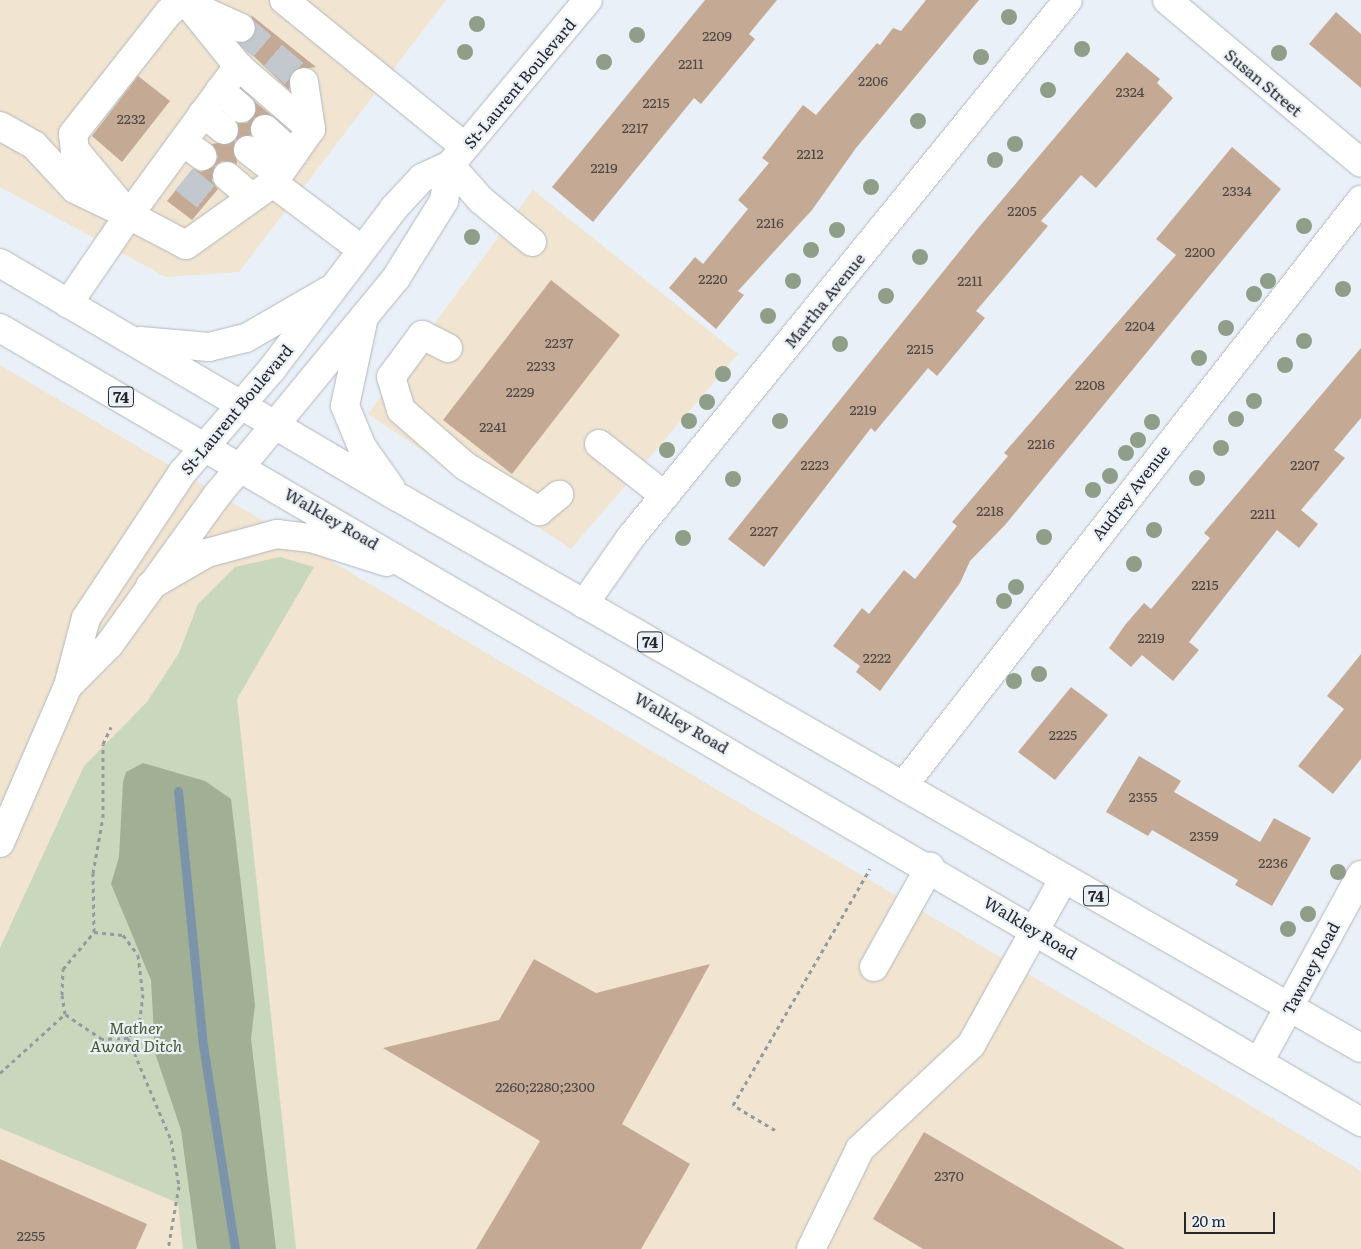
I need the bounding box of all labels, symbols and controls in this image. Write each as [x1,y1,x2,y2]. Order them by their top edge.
street label: St-Laurent Boulevard [459,14,579,152]
house number: 2209 [702,27,732,43]
street label: Susan Street [1222,44,1306,120]
house number: 2211 [678,55,704,71]
house number: 2206 [858,72,888,88]
house number: 2324 [1115,83,1145,99]
house number: 2215 [642,94,670,110]
house number: 2232 [117,110,145,126]
house number: 2217 [622,119,648,135]
house number: 2212 [797,145,823,161]
house number: 2219 [590,159,618,175]
house number: 2334 [1222,182,1252,198]
house number: 2205 [1007,202,1037,218]
house number: 2216 [756,214,784,230]
house number: 2200 [1185,243,1215,259]
street label: Martha Avenue [780,249,868,351]
house number: 2220 [698,270,728,286]
house number: 2211 [957,272,983,288]
house number: 2204 [1125,317,1155,333]
house number: 2237 [545,334,573,350]
street label: St-Laurent Boulevard [176,340,296,478]
house number: 2215 [906,340,934,356]
house number: 2233 [527,357,555,373]
house number: 2208 [1075,376,1105,392]
house number: 2229 [506,383,534,399]
road number: 74 [107,384,135,410]
house number: 2219 [849,401,877,417]
house number: 2241 [479,418,507,434]
house number: 2216 [1027,435,1055,451]
street label: Audrey Avenue [1087,441,1173,543]
house number: 2223 [801,456,829,472]
house number: 2207 [1290,456,1320,472]
street label: Walkley Road [282,483,382,553]
house number: 2218 [976,502,1004,518]
house number: 2211 [1250,505,1276,521]
house number: 2227 [750,522,778,538]
house number: 2215 [1191,576,1219,592]
house number: 2219 [1137,629,1165,645]
road number: 74 [636,630,664,654]
house number: 2222 [863,649,891,665]
street label: Walkley Road [632,687,732,757]
house number: 2225 [1049,726,1077,742]
house number: 2355 [1129,788,1157,804]
house number: 2359 [1189,827,1219,843]
house number: 2236 [1258,854,1288,870]
road number: 74 [1082,884,1110,908]
street label: Walkley Road [981,892,1081,962]
street label: Tawney Road [1278,918,1342,1018]
park label: Mather Award Ditch [90,1017,182,1055]
house number: 2260;2280;2300 [495,1078,595,1094]
house number: 2370 [934,1167,964,1183]
scale bar [1186,1202,1277,1234]
text: 20 m [1192,1209,1226,1232]
house number: 2255 [17,1227,45,1243]

